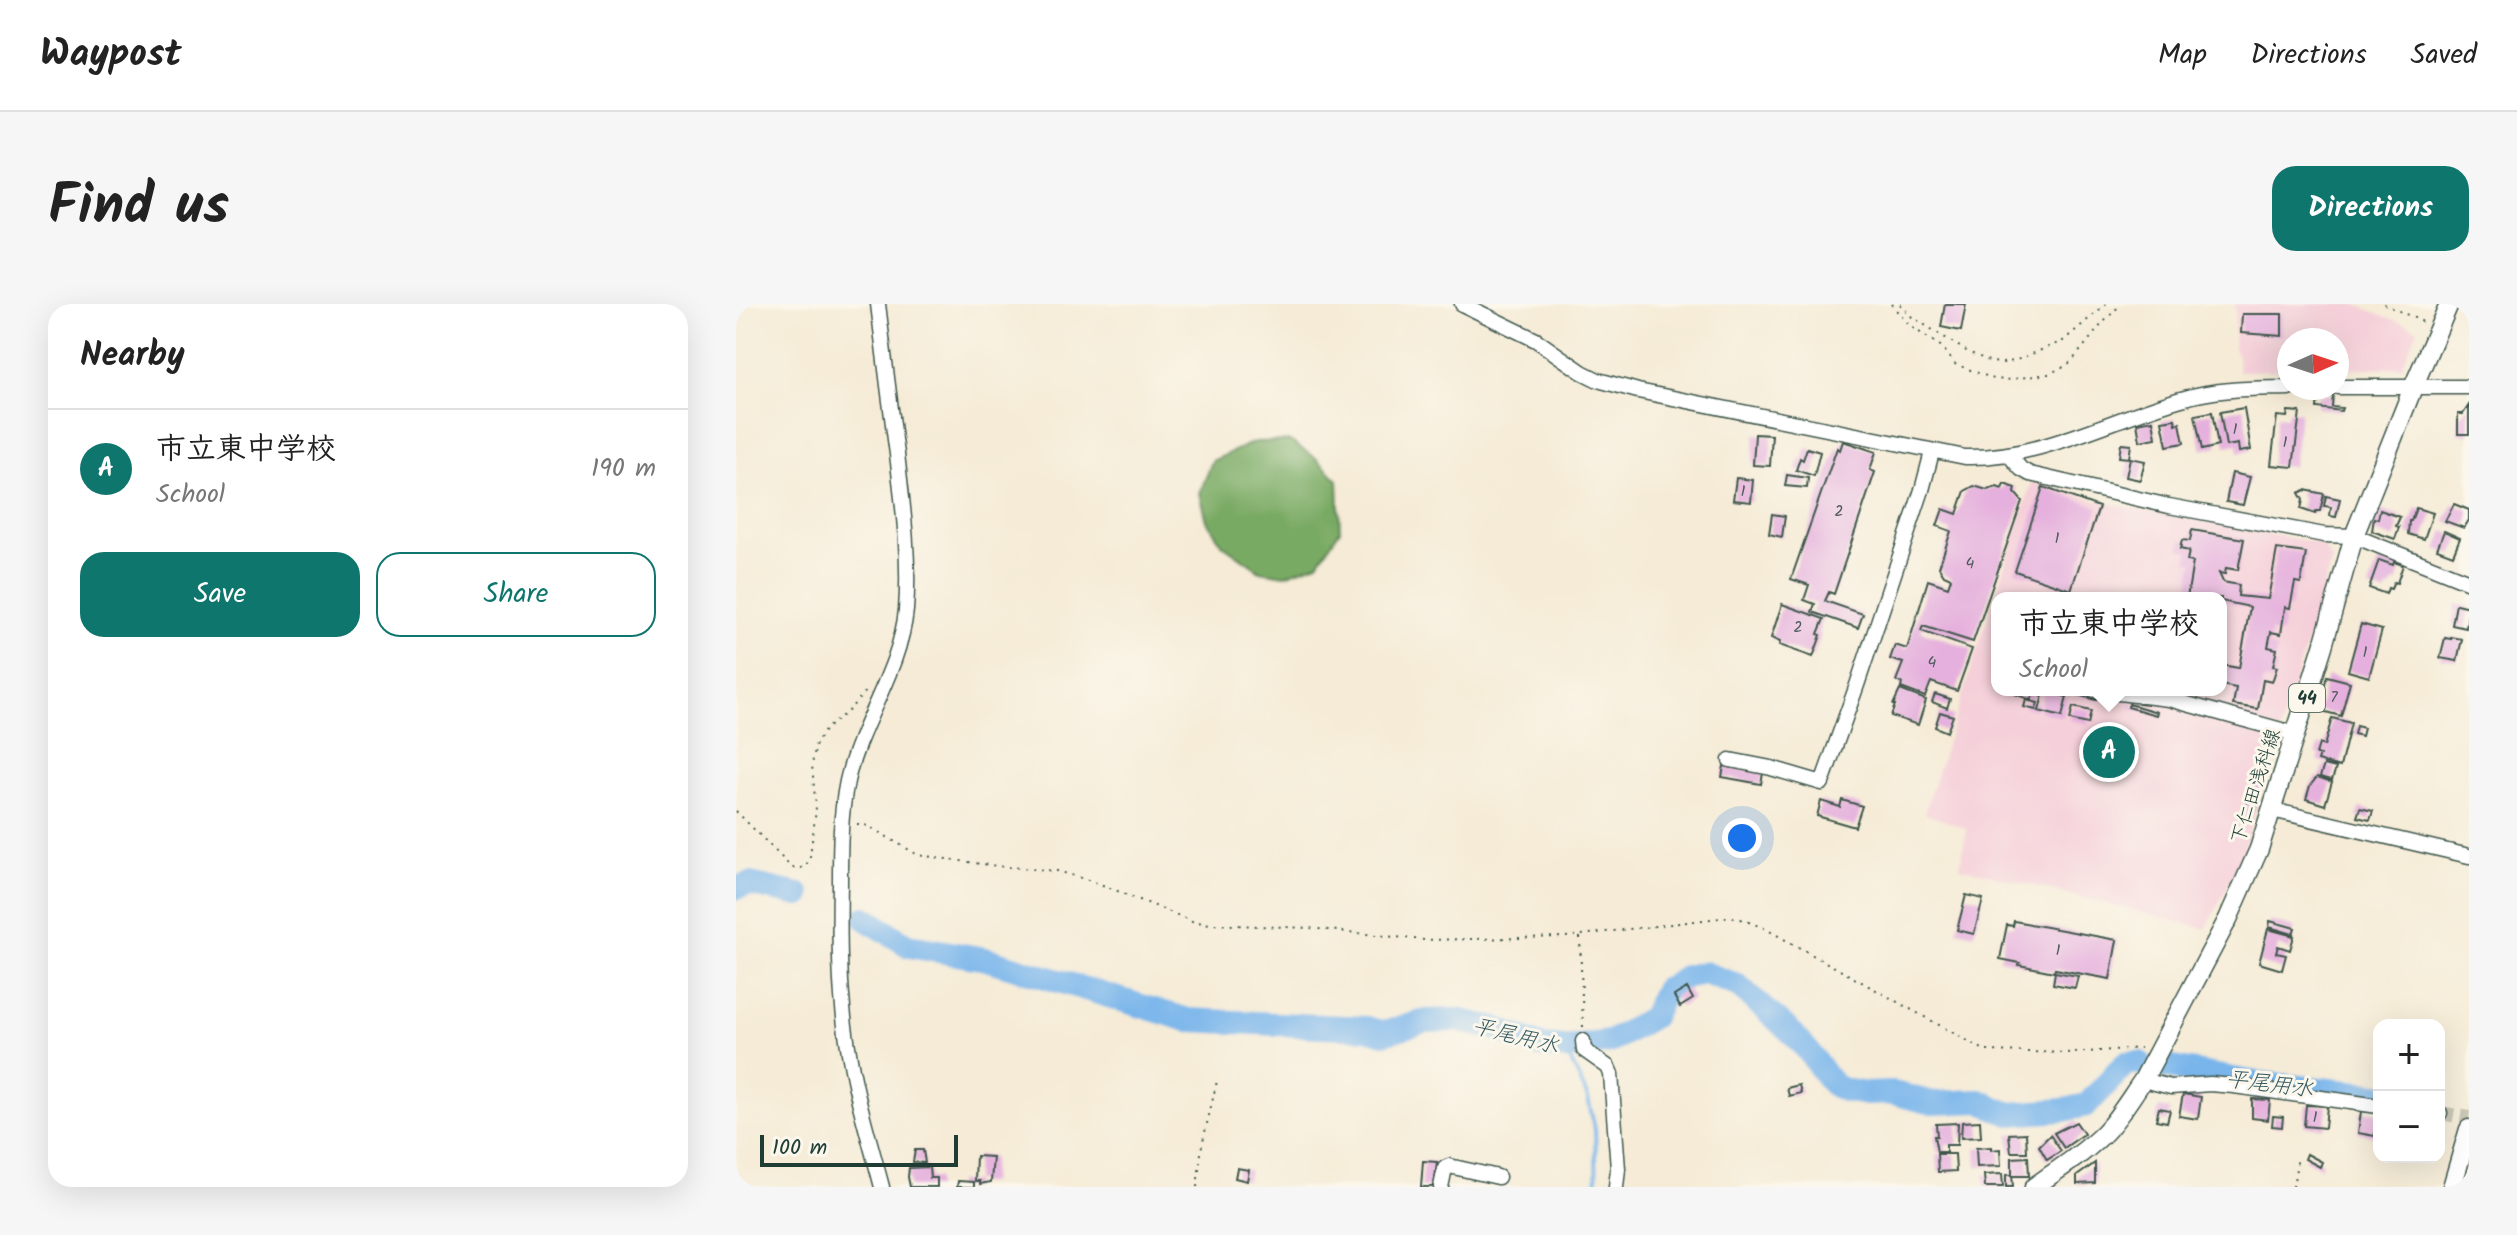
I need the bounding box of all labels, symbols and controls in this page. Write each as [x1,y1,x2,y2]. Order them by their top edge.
text: Waypost [40,25,182,85]
text: Map [2158,33,2207,78]
text: Directions [2251,33,2367,78]
text: Saved [2411,33,2477,78]
text: Find us [48,163,229,253]
button: Directions [2272,166,2469,251]
north arrow [2277,328,2349,400]
text: Nearby [80,329,185,383]
house number: 1 [2232,417,2238,442]
text: 市立東中学校 [156,426,336,474]
house number: 1 [2282,430,2288,455]
text: A [98,448,114,490]
text: 190 m [591,448,656,490]
text: School [156,474,225,516]
house number: 1 [1740,479,1746,504]
house number: 2 [1834,499,1844,524]
house number: 1 [2054,526,2060,551]
house number: 4 [1966,551,1975,576]
button: Save [80,552,360,637]
button: Share [376,552,656,637]
popup [1991,592,2227,696]
text: 市立東中学校 [2019,601,2199,649]
house number: 2 [1793,615,1803,640]
house number: 1 [2362,640,2368,665]
text: School [2019,649,2088,691]
house number: 4 [1928,650,1937,675]
road number: 44 [2289,684,2325,712]
house number: 7 [2330,685,2338,710]
pin: A [2083,722,2135,782]
street label: 下仁田浅科線 [2223,725,2291,849]
your location [1722,818,1762,858]
house number: 1 [2055,938,2061,963]
water label: 平尾用水 [1468,1010,1562,1065]
map controls [2373,1019,2445,1163]
button: + [2373,1019,2445,1091]
water label: 平尾用水 [2224,1063,2316,1108]
button: − [2373,1091,2445,1163]
house number: 1 [2312,1105,2318,1130]
scale bar [760,1131,958,1167]
text: 100 m [772,1131,827,1166]

